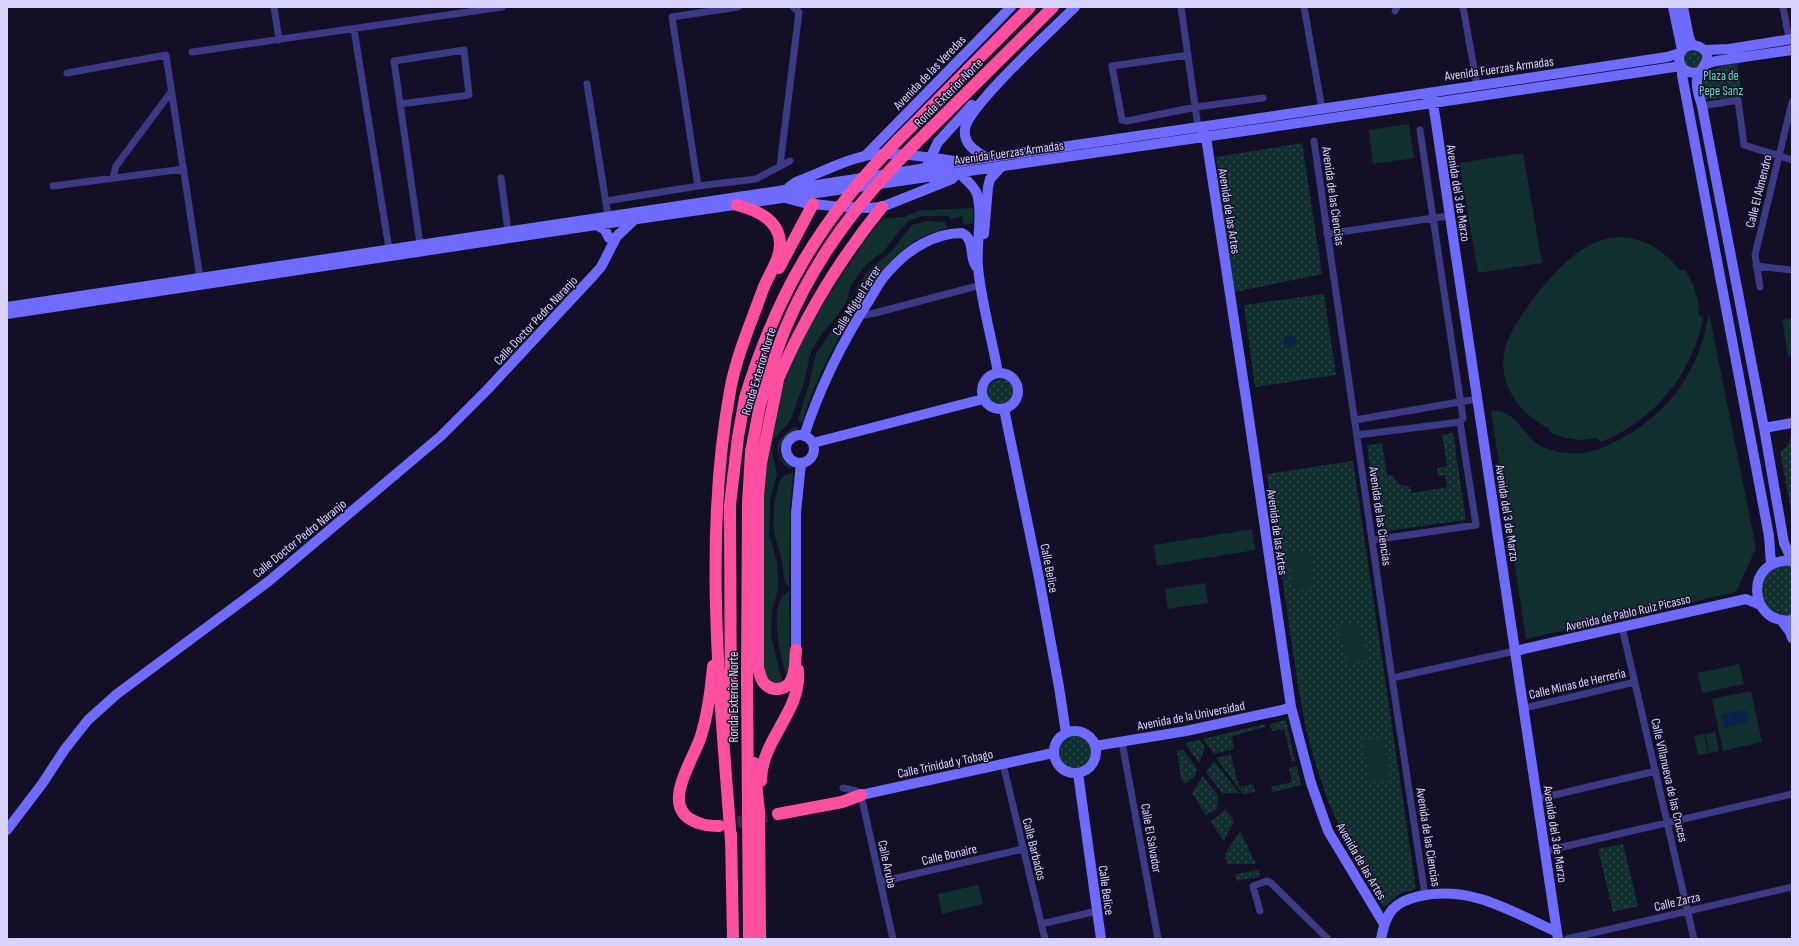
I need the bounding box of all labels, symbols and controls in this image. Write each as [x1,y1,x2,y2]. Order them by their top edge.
street label: Avenida de las Veredas [889,32,970,114]
street label: Avenida Fuerzas Armadas [1443,53,1555,85]
street label: Ronda Exterior Norte [911,55,987,131]
park label: Plaza de Pepe Sanz [1699,68,1743,99]
street label: Avenida Fuerzas Armadas [953,137,1065,169]
street label: Avenida del 3 de Marzo [1442,143,1474,243]
street label: Avenida de las Ciencias [1318,145,1348,247]
street label: Calle El Almendro [1742,153,1776,229]
street label: Avenida de las Artes [1214,166,1244,255]
street label: Calle Miguel Ferrer [829,262,885,339]
street label: Calle Doctor Pedro Naranjo [490,273,581,368]
street label: Ronda Exterior Norte [738,325,780,417]
street label: Avenida del 3 de Marzo [1491,463,1523,563]
street label: Avenida de las Ciencias [1365,465,1395,567]
street label: Avenida de las Artes [1263,487,1291,576]
street label: Calle Doctor Pedro Naranjo [250,496,350,581]
street label: Calle Belice [1036,542,1062,594]
street label: Avenida de Pablo Ruiz Picasso [1563,591,1692,635]
street label: Ronda Exterior Norte [726,652,742,742]
street label: Calle Minas de Herrería [1527,665,1627,703]
street label: Avenida de la Universidad [1135,698,1246,734]
street label: Calle Villanueva de las Cruces [1647,717,1691,844]
street label: Calle Trinidad y Tobago [896,746,995,782]
street label: Avenida del 3 de Marzo [1539,784,1571,884]
street label: Avenida de las Ciencias [1412,786,1444,888]
street label: Calle El Salvador [1137,802,1165,875]
street label: Calle Barbados [1019,816,1050,882]
street label: Avenida de las Artes [1332,819,1390,903]
street label: Calle Aruba [874,839,900,890]
street label: Calle Bonaire [920,841,978,869]
street label: Calle Belice [1095,864,1117,916]
street label: Calle Zarza [1653,889,1702,915]

